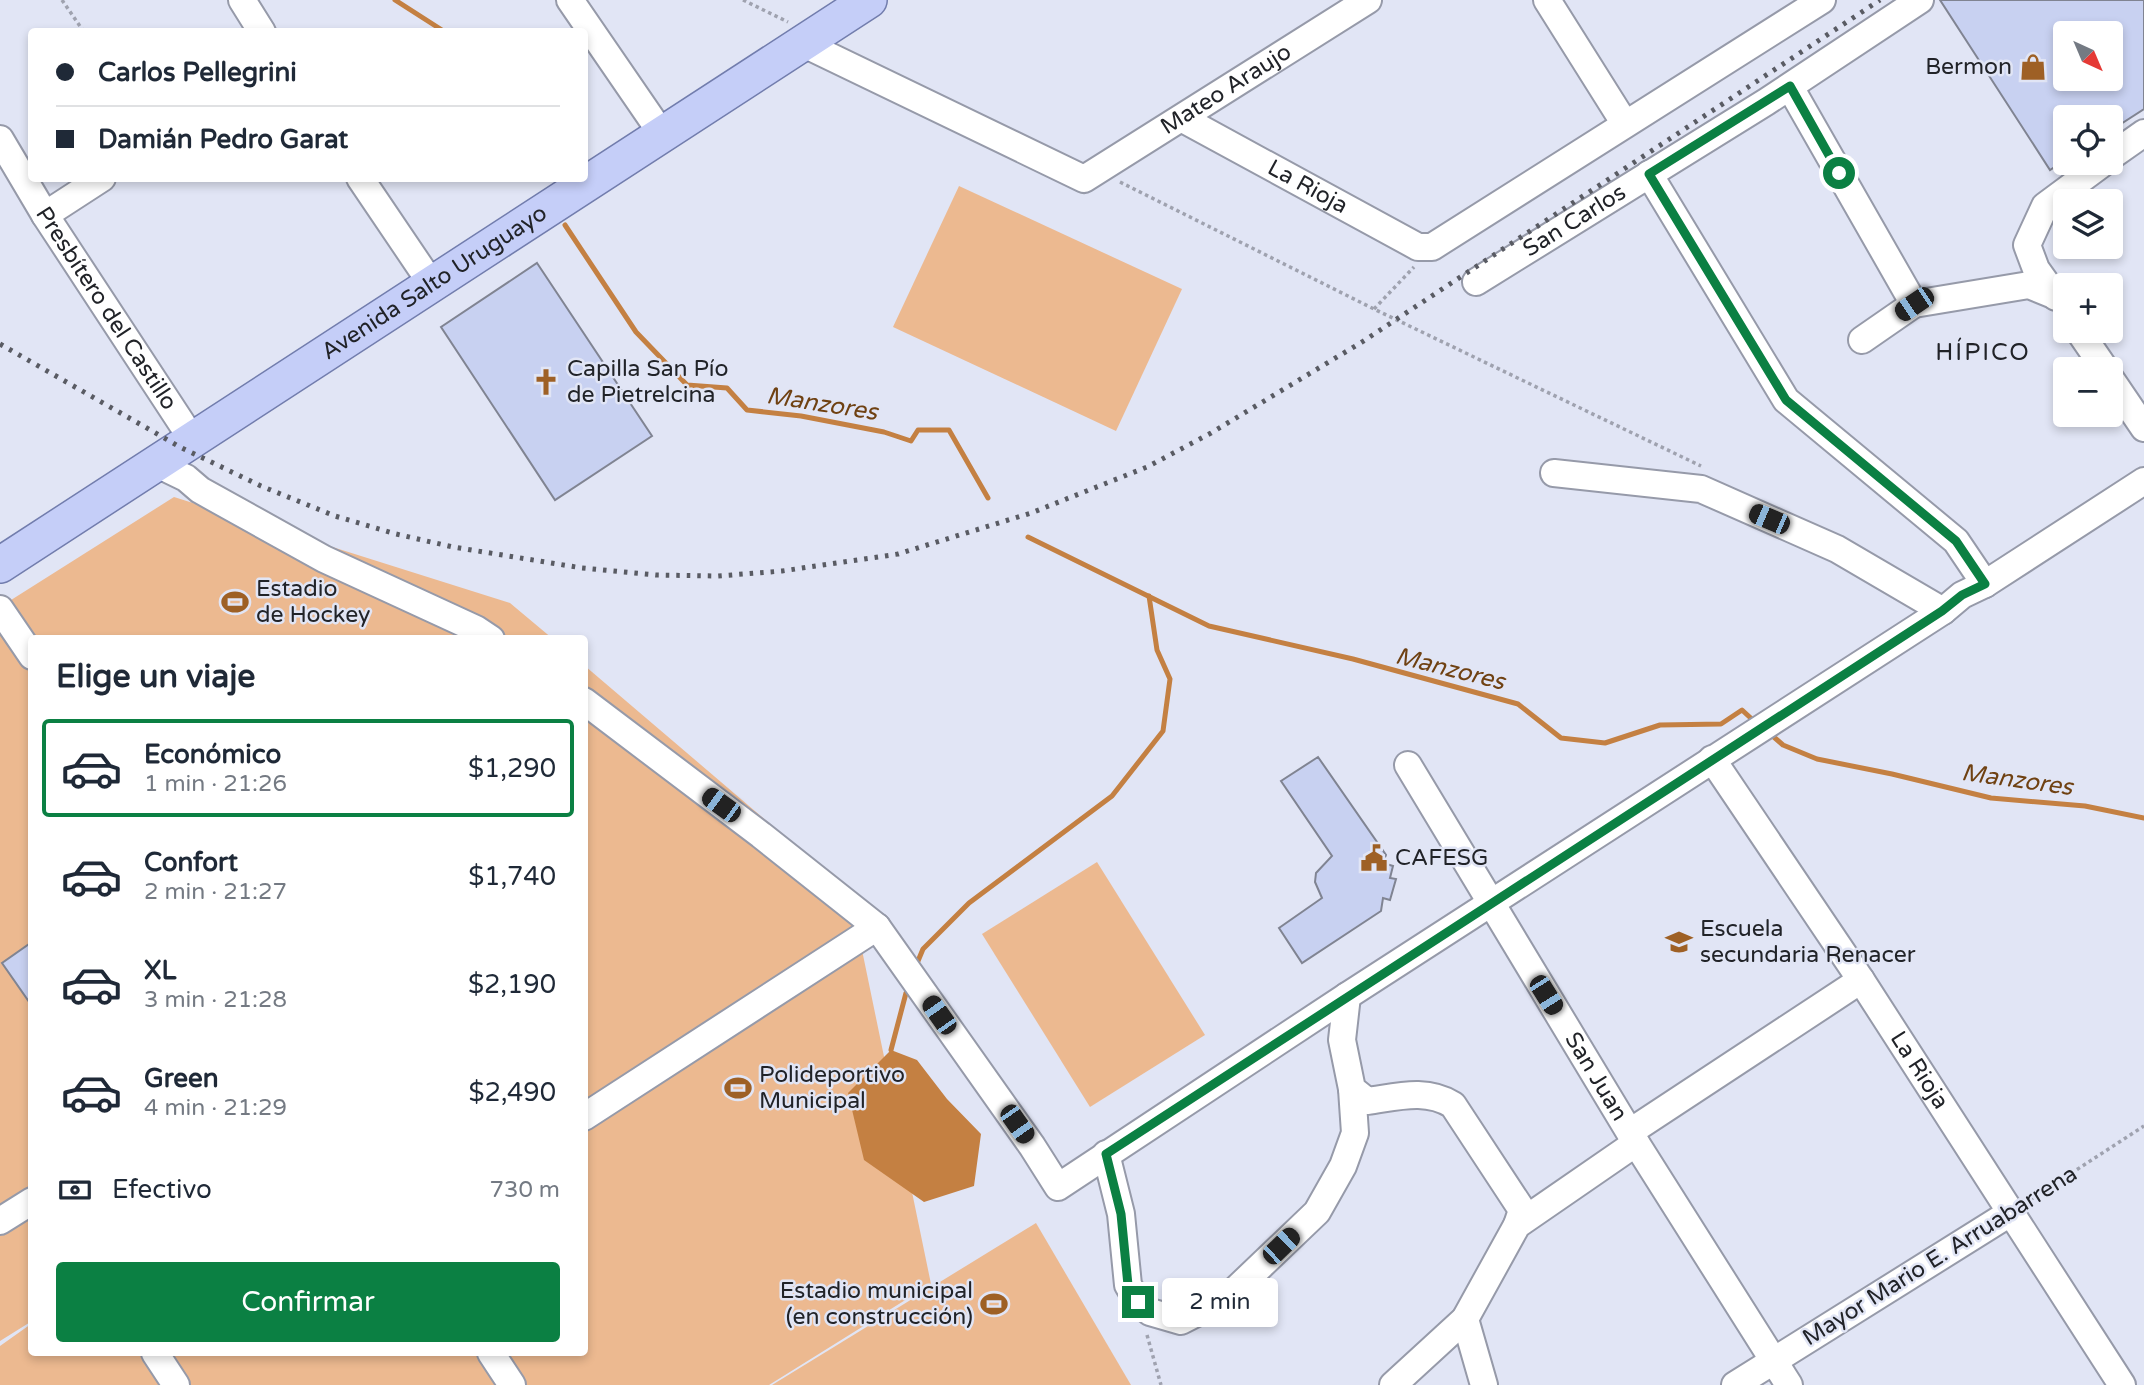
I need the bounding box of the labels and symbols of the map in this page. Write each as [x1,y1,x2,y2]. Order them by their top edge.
north arrow [2053,21,2123,91]
street label: Mateo Araujo [1156,38,1297,141]
shop icon: Bermon [2018,52,2048,82]
place label: Bermon [1925,53,2012,81]
street label: La Rioja [1263,154,1353,220]
route start [1823,157,1855,189]
street label: San Carlos [1518,178,1631,263]
street label: Avenida Salto Uruguayo [316,199,552,366]
street label: Presbítero del Castillo [29,201,183,415]
car [1891,284,1938,324]
district label: HÍPICO [1935,337,2031,367]
place label: Capilla San Pío de Pietrelcina [567,355,729,409]
church icon: Capilla San Pío de Pietrelcina [531,367,561,397]
water label: Manzores [765,381,881,427]
car [1746,501,1793,537]
place label: Estadio de Hockey [256,575,370,629]
sports icon: Estadio de Hockey [220,587,250,617]
water label: Manzores [1392,641,1509,697]
water label: Manzores [1960,758,2076,802]
car [698,784,745,826]
public building icon: CAFESG [1359,843,1389,873]
place label: CAFESG [1395,844,1488,872]
place label: Escuela secundaria Renacer [1700,915,1916,969]
school or university icon: Escuela secundaria Renacer [1664,927,1694,957]
car [1526,972,1567,1018]
car [919,992,960,1038]
street label: La Rioja [1884,1026,1955,1115]
street label: San Juan [1559,1027,1634,1126]
place label: Polideportivo Municipal [759,1061,905,1115]
sports icon: Polideportivo Municipal [723,1073,753,1103]
car [997,1101,1038,1147]
street label: Mayor Mario E. Arruabarrena [1798,1160,2082,1352]
car [1259,1224,1304,1268]
place label: Estadio municipal (en construcción) [780,1277,973,1331]
callout: 2 min [1162,1278,1278,1326]
route end [1122,1286,1154,1318]
sports icon: Estadio municipal (en construcción) [979,1289,1009,1319]

